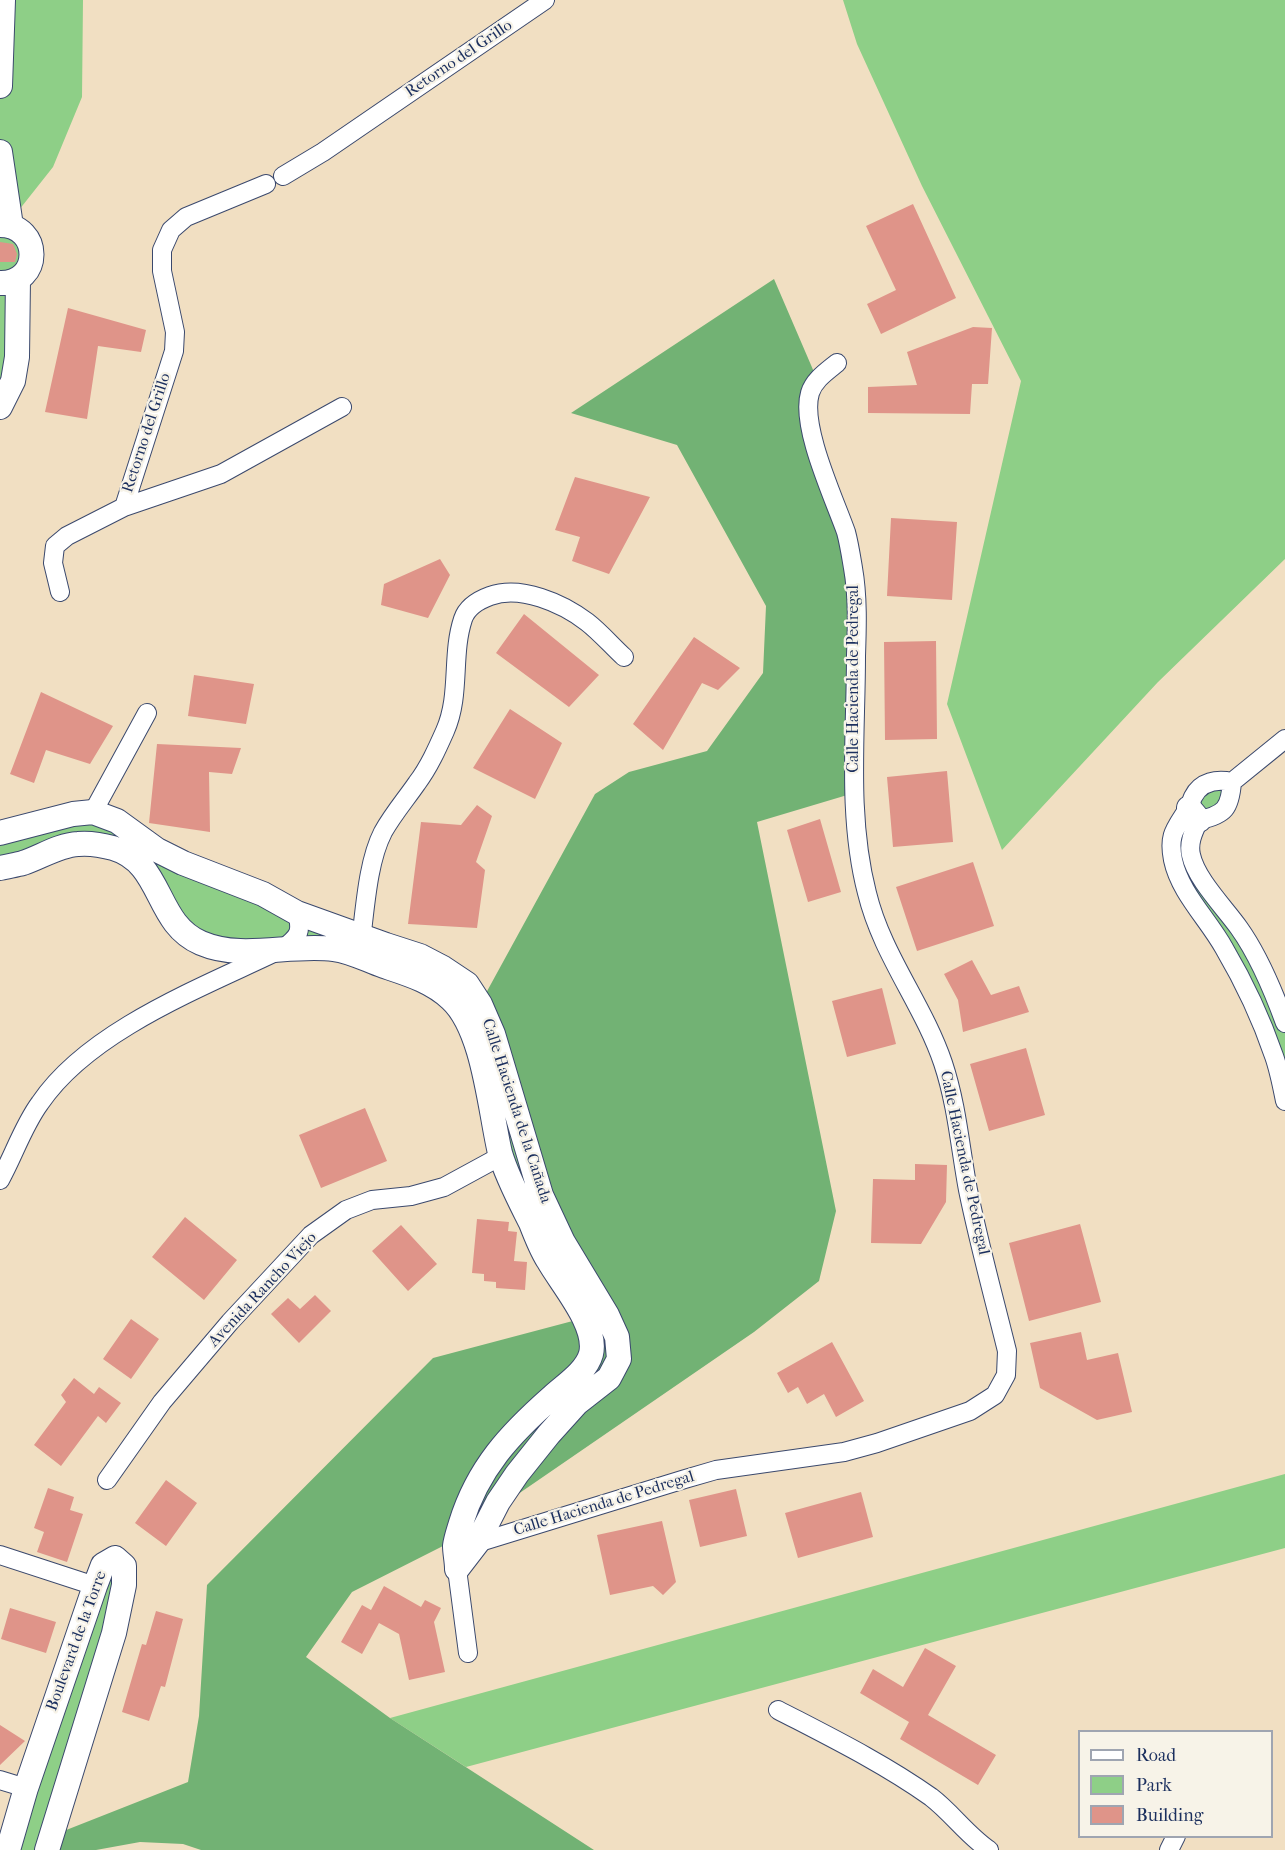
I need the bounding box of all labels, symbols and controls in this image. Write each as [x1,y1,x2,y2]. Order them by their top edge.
street label: Retorno del Grillo [402,16,516,102]
street label: Retorno del Grillo [119,371,175,495]
street label: Calle Hacienda de Pedregal [844,585,864,773]
street label: Calle Hacienda de la Cañada [477,1016,555,1206]
street label: Calle Hacienda de Pedregal [935,1069,993,1257]
street label: Avenida Rancho Viejo [205,1229,321,1351]
street label: Calle Hacienda de Pedregal [511,1467,697,1541]
street label: Boulevard de la Torre [43,1568,111,1714]
legend [1078,1730,1273,1838]
text: Road [1136,1745,1176,1766]
text: Park [1136,1775,1172,1796]
text: Building [1136,1805,1203,1826]

